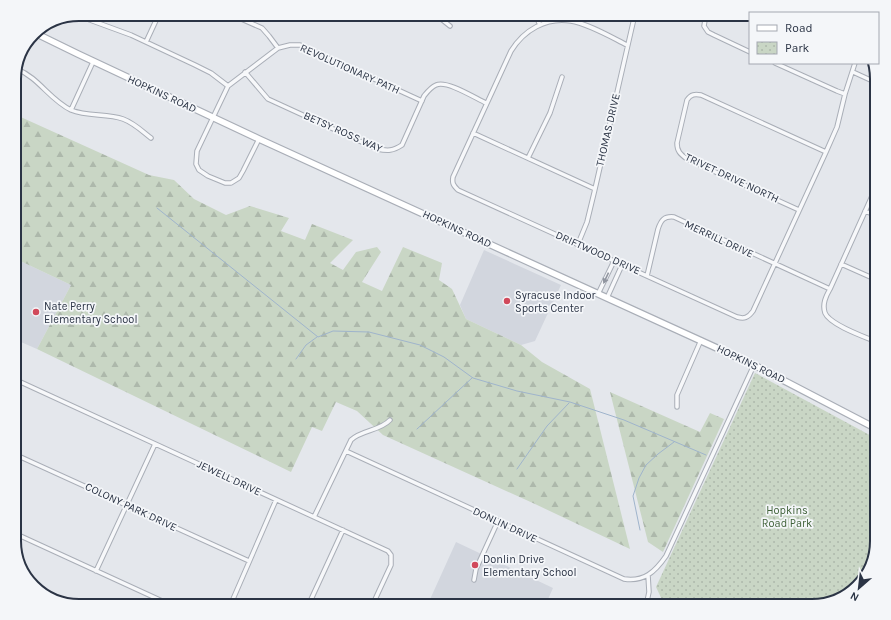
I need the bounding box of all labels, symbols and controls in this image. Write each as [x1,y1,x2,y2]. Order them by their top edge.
legend [749,12,879,64]
text: Road [785,21,813,35]
street label: REVOLUTIONARY PATH [298,41,402,97]
text: Park [785,41,810,55]
street label: HOPKINS ROAD [125,72,199,116]
street label: THOMAS DRIVE [593,92,623,168]
street label: BETSY ROSS WAY [302,109,384,155]
street label: TRIVET DRIVE NORTH [683,151,781,205]
street label: HOPKINS ROAD [420,207,494,251]
street label: MERRILL DRIVE [683,217,755,261]
street label: DRIFTWOOD DRIVE [553,228,643,278]
one-way arrow [603,272,609,283]
place label: Syracuse Indoor Sports Center [515,289,595,315]
marker: Syracuse Indoor Sports Center [502,296,512,306]
place label: Nate Perry Elementary School [44,300,137,326]
marker: Nate Perry Elementary School [31,307,41,317]
street label: HOPKINS ROAD [715,342,787,386]
street label: JEWELL DRIVE [195,458,263,498]
street label: COLONY PARK DRIVE [83,480,179,534]
street label: DONLIN DRIVE [471,504,539,546]
park label: Hopkins Road Park [762,504,812,530]
place label: Donlin Drive Elementary School [483,553,576,579]
marker: Donlin Drive Elementary School [470,560,480,570]
north arrow [839,568,879,608]
text: N [848,589,861,604]

